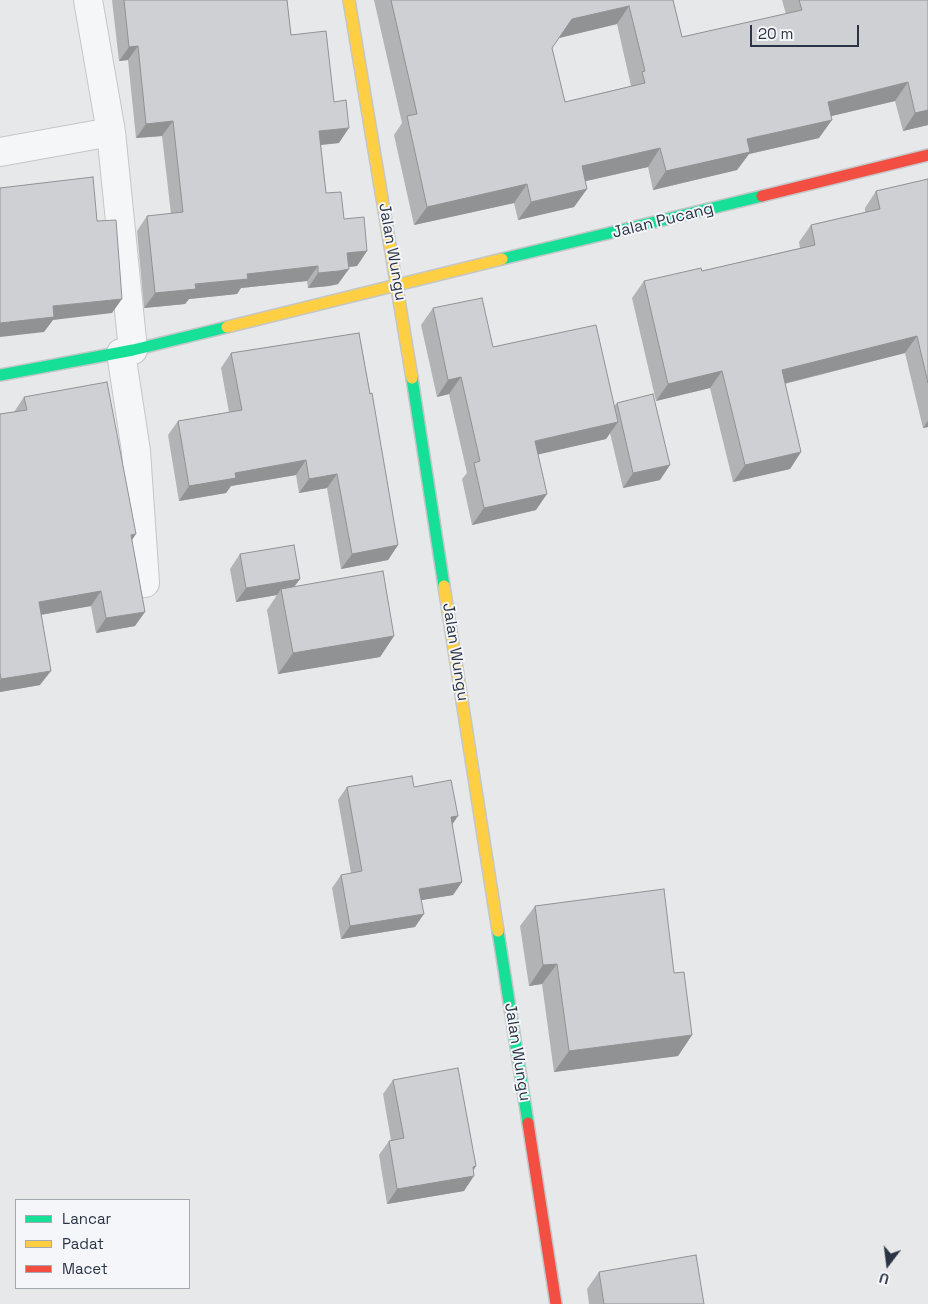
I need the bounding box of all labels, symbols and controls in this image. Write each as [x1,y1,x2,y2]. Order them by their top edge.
scale bar [753,15,862,47]
text: 20 m [758,24,793,43]
street label: Jalan Pucang [610,199,716,243]
street label: Jalan Wungu [374,202,410,302]
street label: Jalan Wungu [438,602,472,702]
street label: Jalan Wungu [500,1002,534,1102]
legend [15,1199,190,1289]
text: Lancar [62,1209,111,1228]
text: Padat [62,1234,104,1253]
north arrow [863,1239,913,1289]
text: Macet [62,1259,108,1278]
text: U [877,1269,891,1288]

